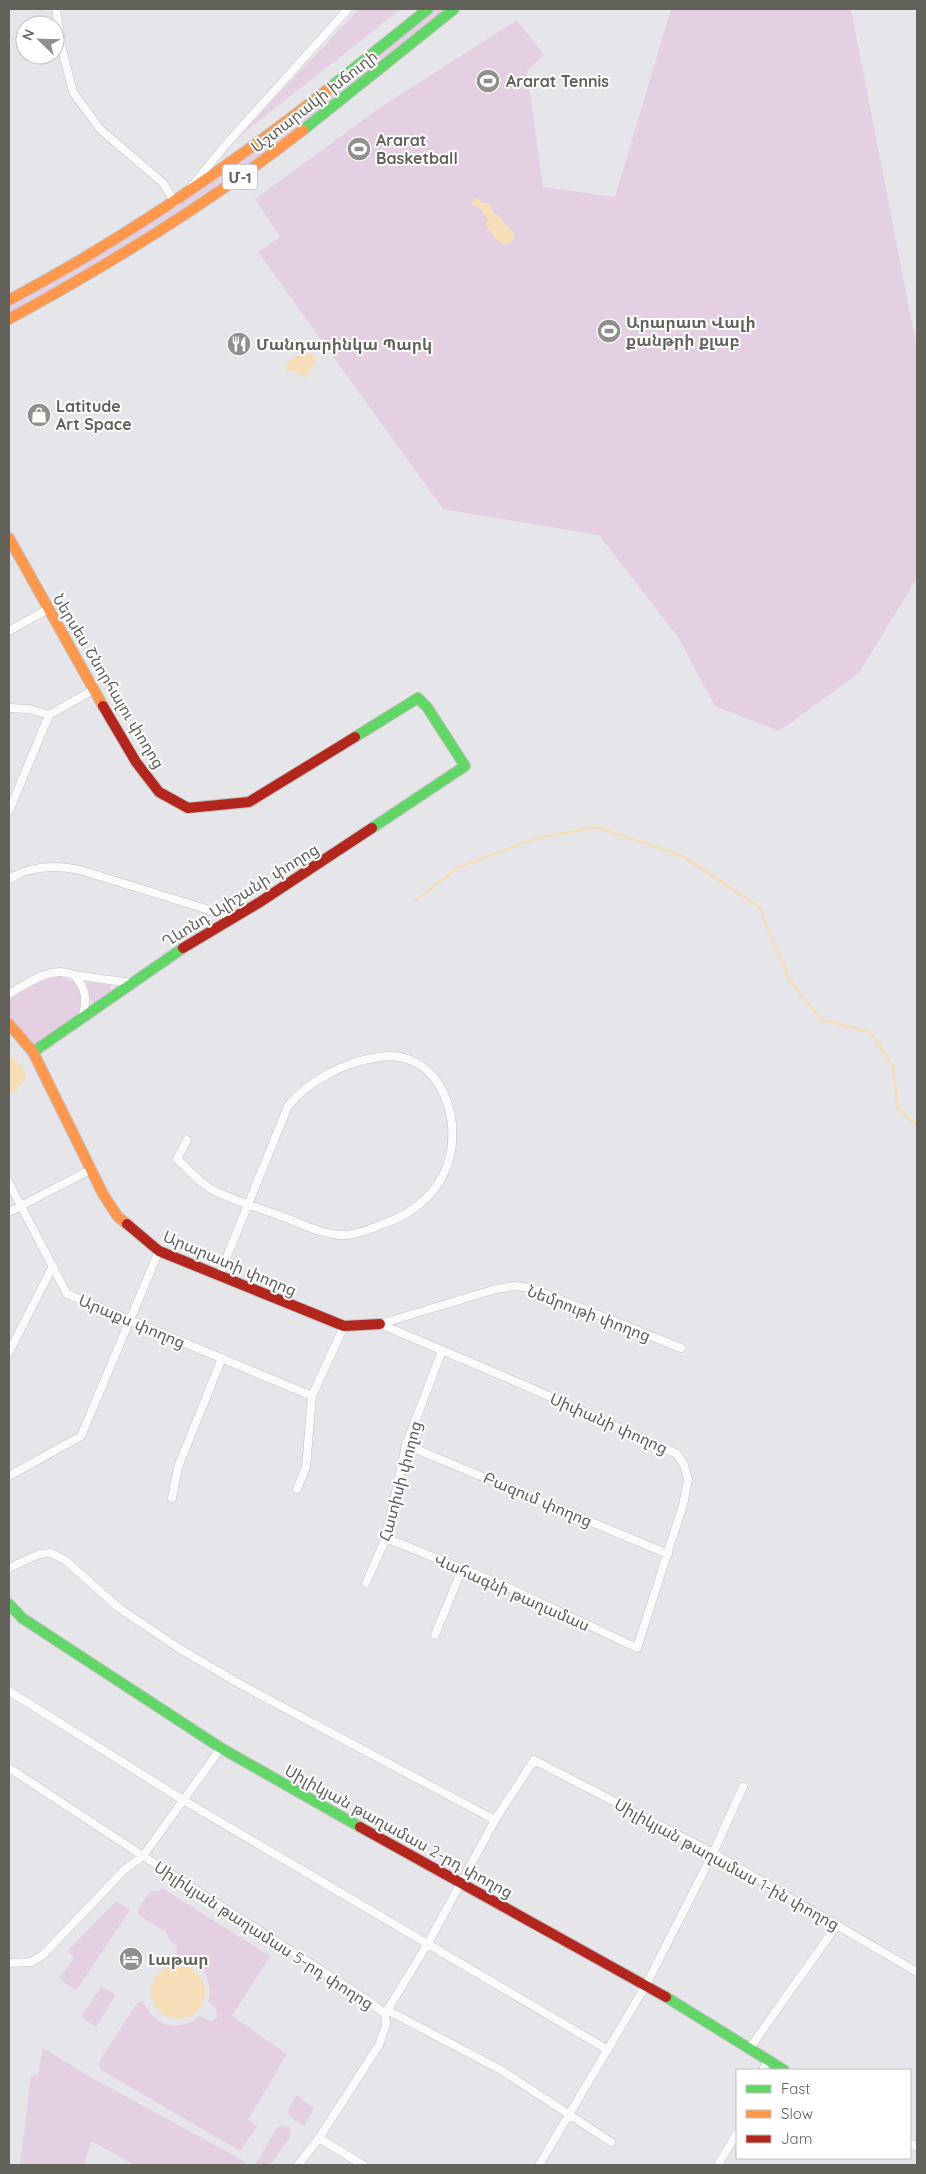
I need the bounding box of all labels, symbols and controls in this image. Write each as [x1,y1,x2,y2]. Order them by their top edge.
north arrow [15,15,65,65]
text: N [18,27,38,43]
street label: Աշտարակի խճուղի [247,45,381,157]
sports icon: Ararat Tennis [475,68,501,94]
place label: Ararat Tennis [506,71,609,91]
place label: Ararat Basketball [376,130,458,168]
sports icon: Ararat Basketball [346,136,372,162]
road number: Մ-1 [222,164,258,190]
place label: Արարատ Վալի քանթրի քլաբ [626,312,756,350]
sports icon: Արարատ Վալի քանթրի քլաբ [596,318,622,344]
restaurant icon: Մանդարինկա Պարկ [226,331,252,357]
place label: Մանդարինկա Պարկ [256,334,432,354]
place label: Latitude Art Space [56,396,132,434]
shop icon: Latitude Art Space [26,402,52,428]
street label: Ներսես Շնորհալու փողոց [49,590,169,772]
street label: Ղևոնդ Ալիշանի փողոց [158,839,322,951]
street label: Արարատի փողոց [160,1226,300,1300]
street label: Նեմրութի փողոց [524,1280,654,1346]
street label: Արաքս փողոց [76,1290,188,1352]
street label: Սիփանի փողոց [547,1388,671,1458]
street label: Հատիսի փողոց [374,1419,426,1543]
street label: Բազում փողոց [481,1467,595,1531]
street label: Վահագնի թաղամաս [431,1549,593,1635]
street label: Սիլիկյան թաղամաս 2-րդ փողոց [281,1760,517,1902]
street label: Սիլիկյան թաղամաս 1-ին փողոց [611,1794,843,1934]
street label: Սիլիկյան թաղամաս 5-րդ փողոց [150,1856,378,2014]
hotel icon: Լաթար [118,1946,144,1972]
place label: Լաթար [148,1949,209,1969]
legend [736,2069,911,2159]
text: Fast [781,2079,810,2098]
text: Slow [781,2104,813,2123]
text: Jam [781,2129,812,2148]

